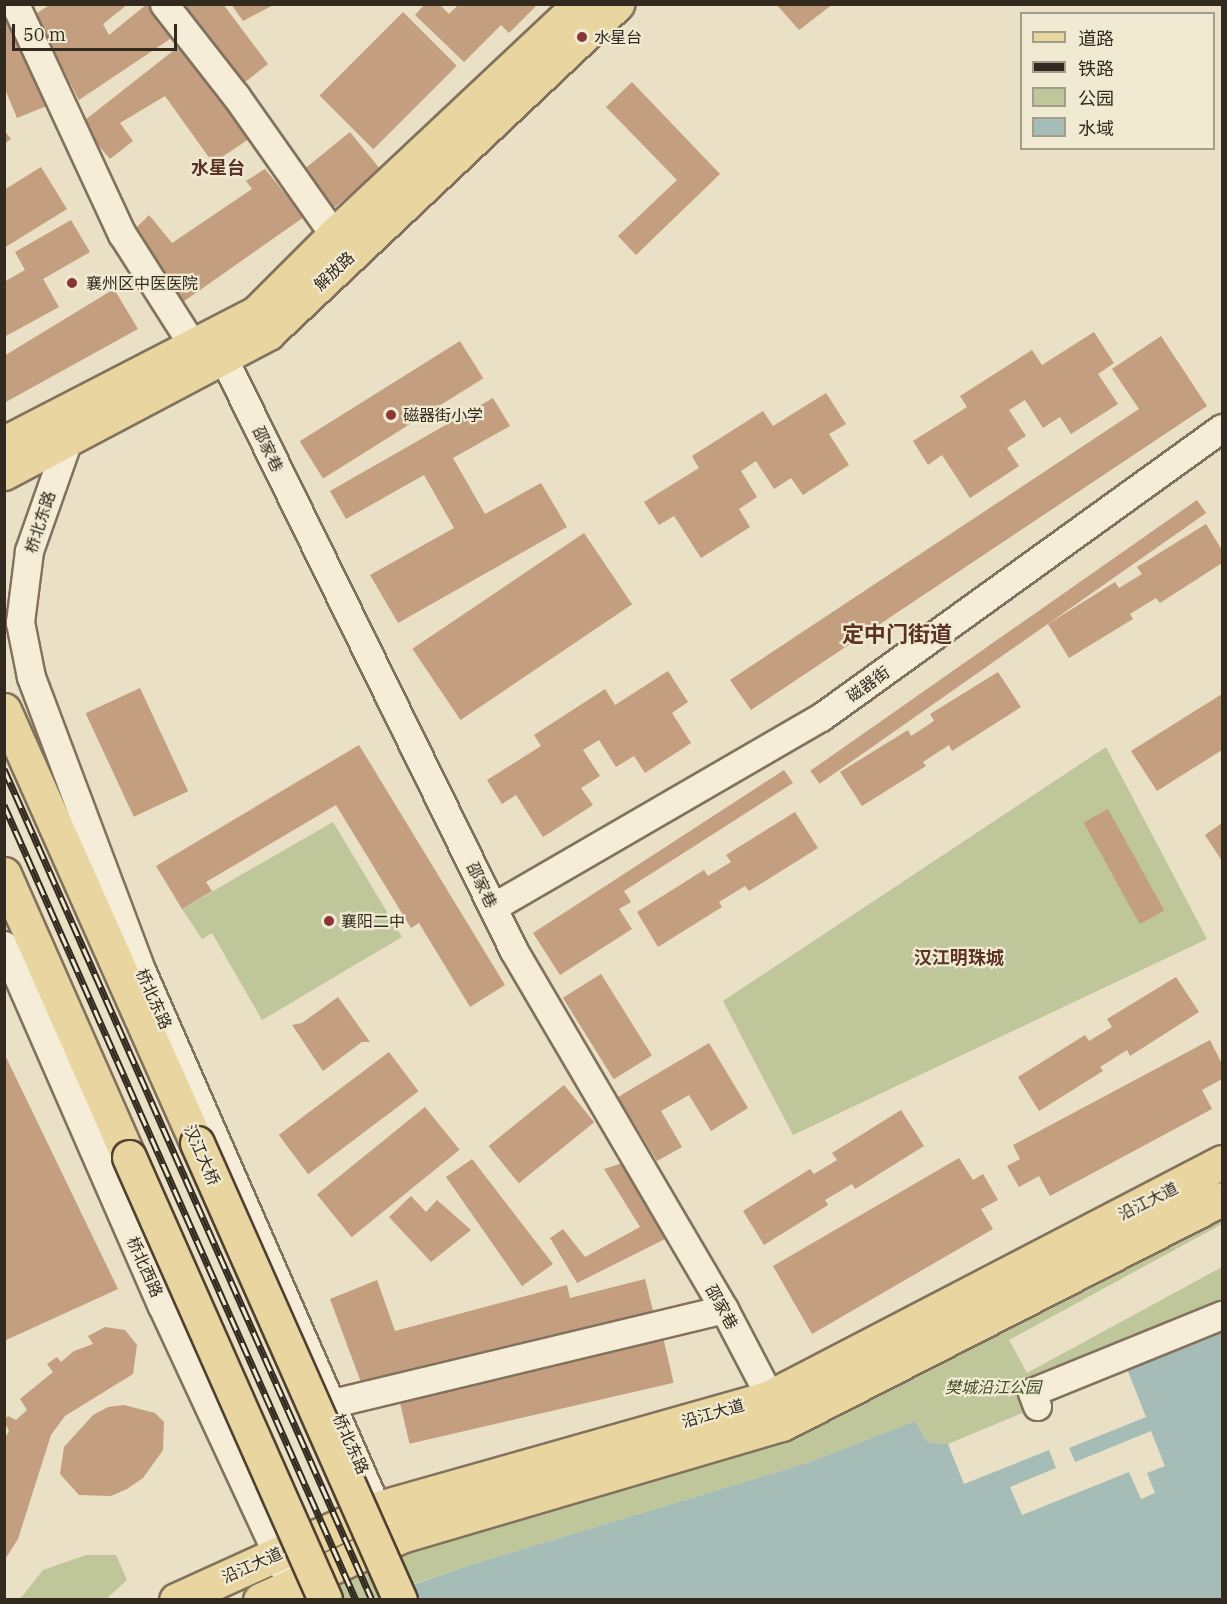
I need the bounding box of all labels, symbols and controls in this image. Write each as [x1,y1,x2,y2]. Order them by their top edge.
scale bar [15,12,180,50]
legend [1020,12,1215,150]
text: 50 m [23,23,66,46]
place label: 水星台 [594,27,642,47]
text: 道路 [1078,27,1114,50]
marker: 水星台 [575,30,589,44]
text: 铁路 [1078,57,1114,80]
text: 公园 [1078,87,1114,110]
text: 水域 [1078,117,1114,140]
district label: 水星台 [191,157,245,179]
street label: 解放路 [310,248,358,294]
place label: 襄州区中医医院 [86,273,198,293]
marker: 襄州区中医医院 [63,274,81,292]
place label: 磁器街小学 [403,405,483,425]
marker: 磁器街小学 [384,408,398,422]
street label: 邵家巷 [249,423,287,475]
street label: 桥北东路 [21,489,59,555]
district label: 定中门街道 [842,621,952,647]
street label: 磁器街 [843,662,893,706]
street label: 邵家巷 [463,859,501,911]
place label: 襄阳二中 [341,911,405,931]
marker: 襄阳二中 [322,914,336,928]
district label: 汉江明珠城 [914,947,1004,969]
street label: 桥北东路 [132,966,176,1032]
street label: 汉江大桥 [180,1122,224,1188]
street label: 沿江大道 [1115,1178,1181,1224]
street label: 桥北西路 [123,1234,167,1300]
street label: 邵家巷 [702,1281,742,1333]
park label: 樊城沿江公园 [945,1377,1041,1397]
street label: 沿江大道 [680,1395,746,1431]
street label: 桥北东路 [329,1411,373,1477]
street label: 沿江大道 [219,1543,285,1587]

